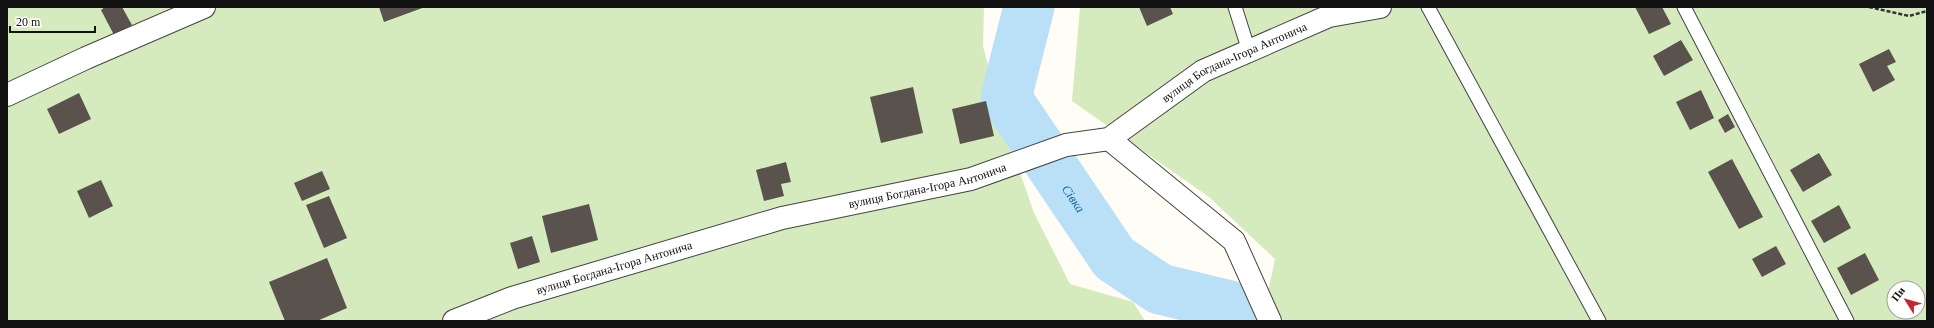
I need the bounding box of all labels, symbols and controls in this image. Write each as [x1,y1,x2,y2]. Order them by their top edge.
scale bar [10,8,95,34]
text: 20 m [16,15,41,29]
street label: вулиця Богдана-Ігора Антонича [1159,19,1310,106]
street label: вулиця Богдана-Ігора Антонича [847,160,1009,211]
water label: Сівка [1059,182,1088,216]
street label: вулиця Богдана-Ігора Антонича [535,238,694,297]
north arrow [1886,280,1926,320]
text: Пн [1889,284,1908,304]

